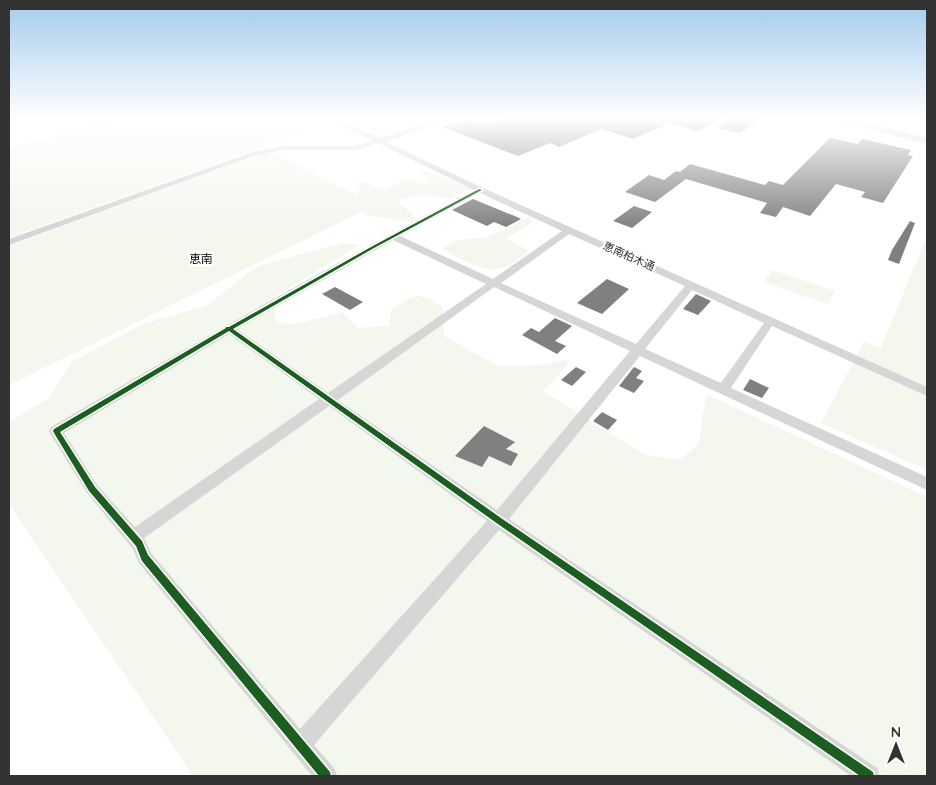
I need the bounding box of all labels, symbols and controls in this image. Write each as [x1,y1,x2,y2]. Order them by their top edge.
street label: 恵南柏木通 [601,238,657,274]
district label: 恵南 [189,251,213,266]
north arrow [871,720,921,770]
text: N [891,723,901,741]

